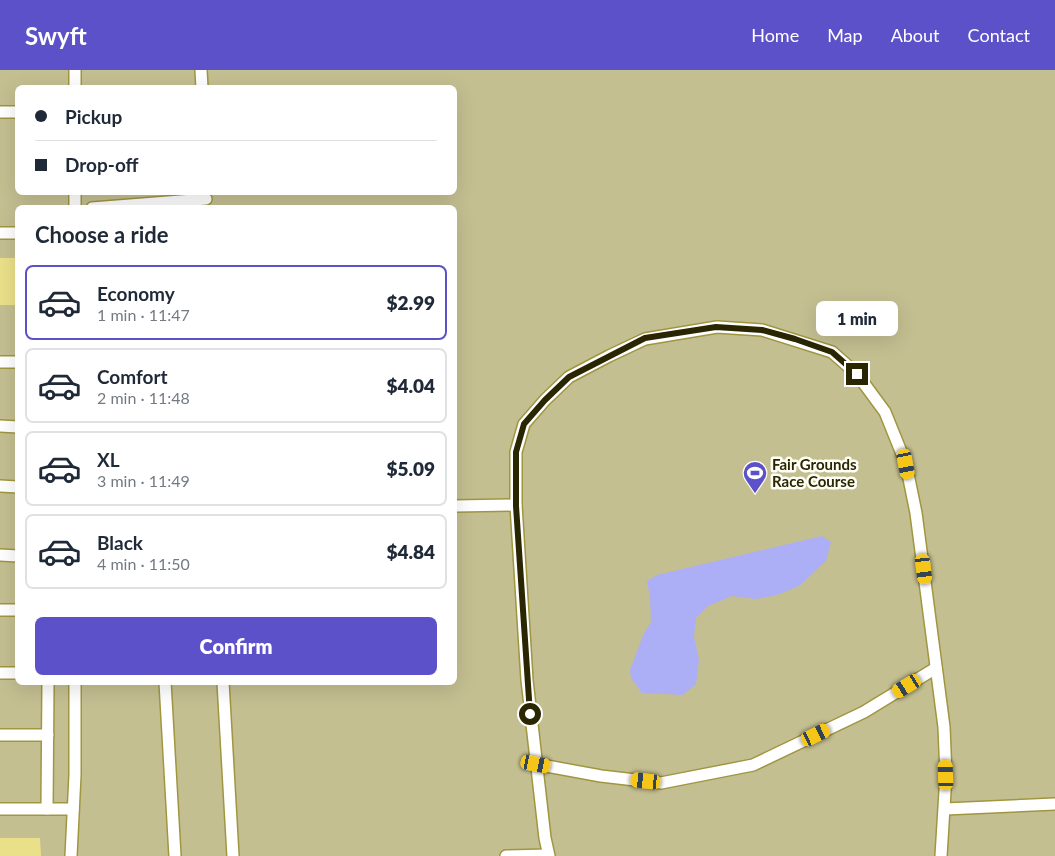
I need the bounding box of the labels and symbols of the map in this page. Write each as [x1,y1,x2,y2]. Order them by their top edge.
callout: 1 min [816,302,898,336]
route end [846,363,868,385]
car [895,448,916,480]
place label: Fair Grounds Race Course [772,455,857,490]
sports icon: Fair Grounds Race Course [742,460,768,494]
car [914,553,933,585]
car [890,672,923,700]
route start [519,703,541,725]
car [799,722,832,748]
car [519,754,552,774]
car [937,760,954,790]
car [630,772,661,790]

